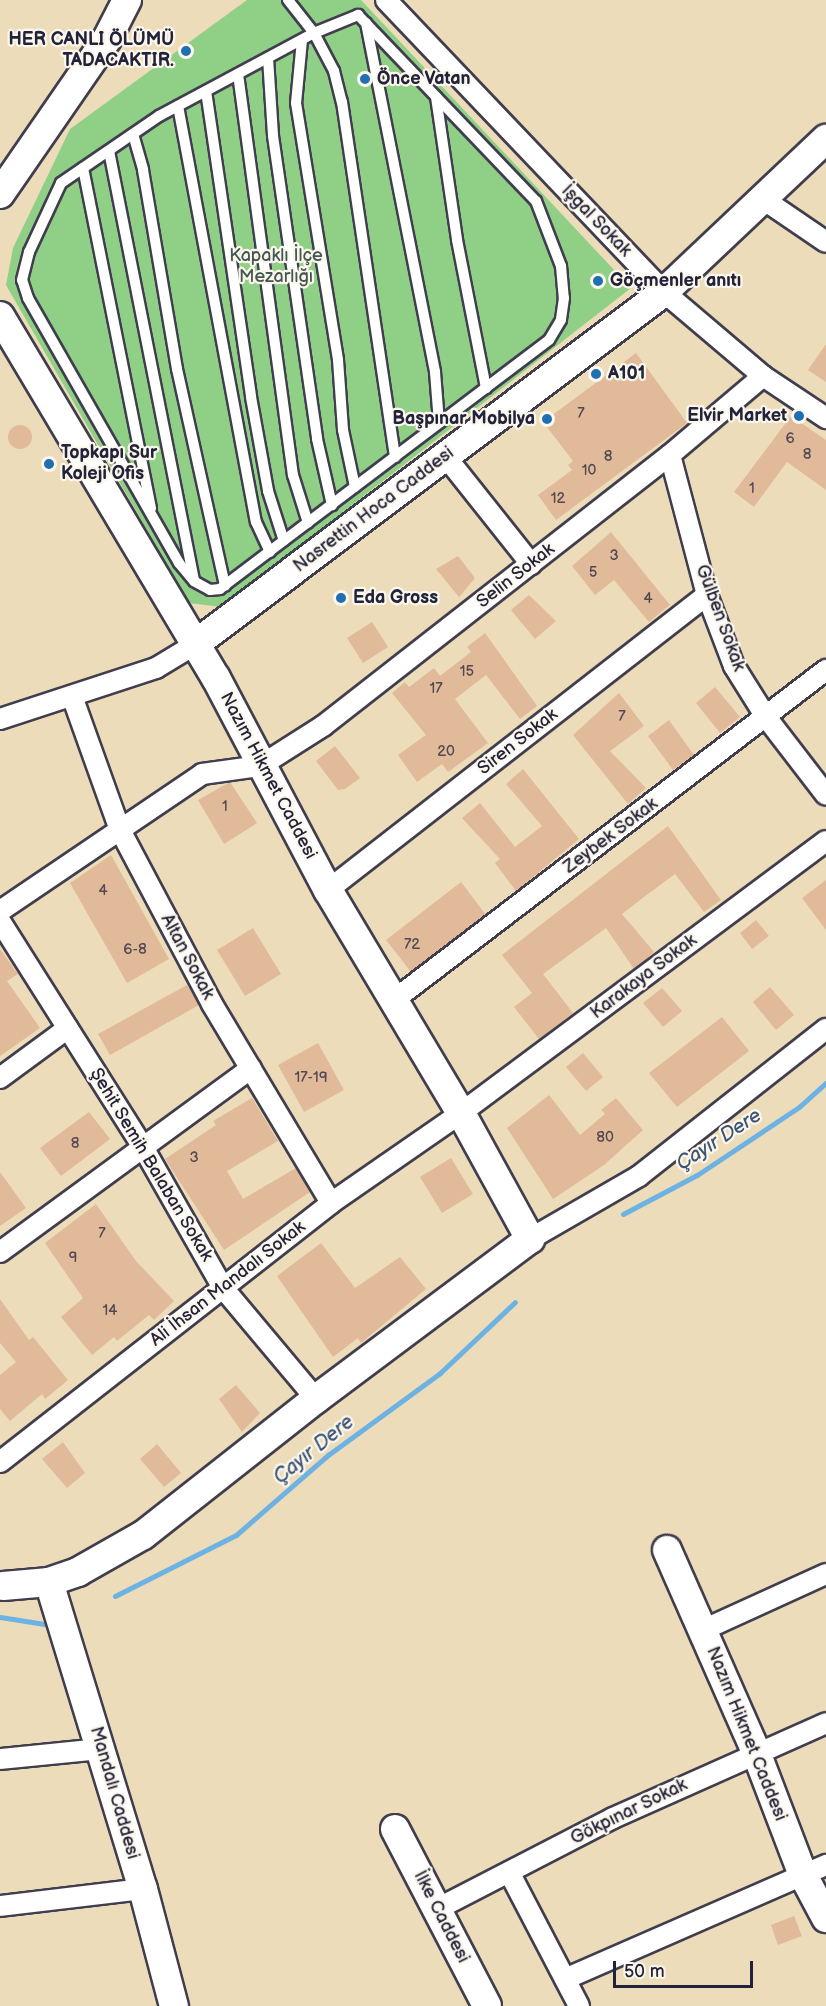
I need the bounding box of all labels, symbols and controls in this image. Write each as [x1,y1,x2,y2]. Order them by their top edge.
place label: HER CANLI ÖLÜMÜ TADACAKTIR. [8,30,174,72]
marker: HER CANLI ÖLÜMÜ TADACAKTIR. [179,44,193,58]
place label: Önce Vatan [377,68,472,90]
marker: Önce Vatan [358,72,372,86]
street label: İşgal Sokak [556,180,636,262]
park label: Kapaklı İlçe Mezarlığı [229,246,323,288]
place label: Göçmenler anıtı [610,270,741,292]
marker: Göçmenler anıtı [591,274,605,288]
place label: A101 [608,363,645,385]
marker: A101 [589,367,603,381]
house number: 7 [577,405,585,423]
place label: Elvir Market [687,405,787,427]
place label: Başpınar Mobilya [392,408,535,430]
marker: Elvir Market [792,409,806,423]
marker: Başpınar Mobilya [540,412,554,426]
house number: 6 [785,430,795,448]
place label: Topkapı Sur Koleji Ofis [61,443,157,486]
street label: Nasrettin Hoca Caddesi [290,443,458,577]
house number: 8 [803,446,811,464]
house number: 8 [604,448,612,466]
marker: Topkapı Sur Koleji Ofis [42,457,56,471]
house number: 10 [582,462,596,480]
house number: 1 [749,480,755,498]
house number: 12 [551,490,565,508]
street label: Selin Sokak [473,539,559,613]
house number: 3 [609,547,619,565]
street label: Gülben Sokak [691,562,749,674]
house number: 5 [589,564,597,582]
place label: Eda Gross [353,587,438,609]
house number: 4 [643,590,653,608]
marker: Eda Gross [334,591,348,605]
house number: 15 [460,663,474,681]
house number: 17 [429,680,443,698]
street label: Nazım Hikmet Caddesi [215,689,321,863]
street label: Siren Sokak [474,704,562,780]
house number: 7 [618,708,626,726]
house number: 20 [437,743,455,761]
street label: Zeybek Sokak [559,793,663,879]
house number: 1 [222,798,228,816]
house number: 4 [98,882,108,900]
street label: Altan Sokak [155,911,219,1003]
street label: Karakaya Sokak [586,930,702,1024]
house number: 72 [404,936,420,954]
house number: 6-8 [123,941,147,959]
street label: Şehit Semih Balaban Sokak [85,1064,217,1266]
house number: 17-19 [294,1069,328,1087]
water label: Çayır Dere [672,1104,766,1176]
house number: 80 [596,1129,614,1147]
house number: 8 [71,1135,79,1153]
house number: 3 [189,1149,199,1167]
street label: Ali İhsan Mandalı Sokak [146,1217,310,1351]
house number: 7 [98,1225,106,1243]
house number: 9 [69,1249,77,1267]
house number: 14 [103,1302,117,1320]
water label: Çayır Dere [269,1410,359,1490]
street label: Nazım Hikmet Caddesi [701,1644,791,1824]
street label: Mandalı Caddesi [85,1724,143,1862]
street label: Gökpınar Sokak [567,1774,691,1850]
street label: İlke Caddesi [409,1867,473,1967]
scale bar [616,1949,756,1987]
text: 50 m [624,1961,665,1982]

